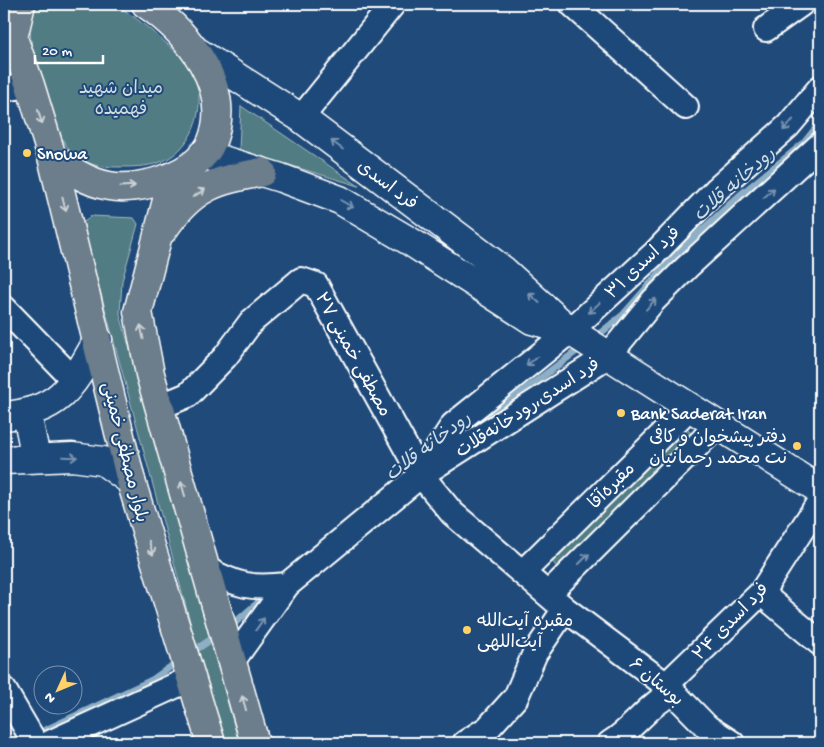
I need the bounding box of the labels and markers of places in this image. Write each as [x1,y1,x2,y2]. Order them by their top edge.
place label: Snowa [37,145,88,166]
marker: Snowa [21,147,33,159]
place label: Bank Saderat Iran [630,405,767,426]
marker: Bank Saderat Iran [615,407,627,419]
place label: دفتر پیشخوان و کافی نت محمد رحمانیان [649,424,787,470]
marker: دفتر پیشخوان و کافی نت محمد رحمانیان [791,440,803,452]
place label: مقبره آیت‌الله آیت‌اللهی [477,611,573,654]
marker: مقبره آیت‌الله آیت‌اللهی [461,624,473,636]

